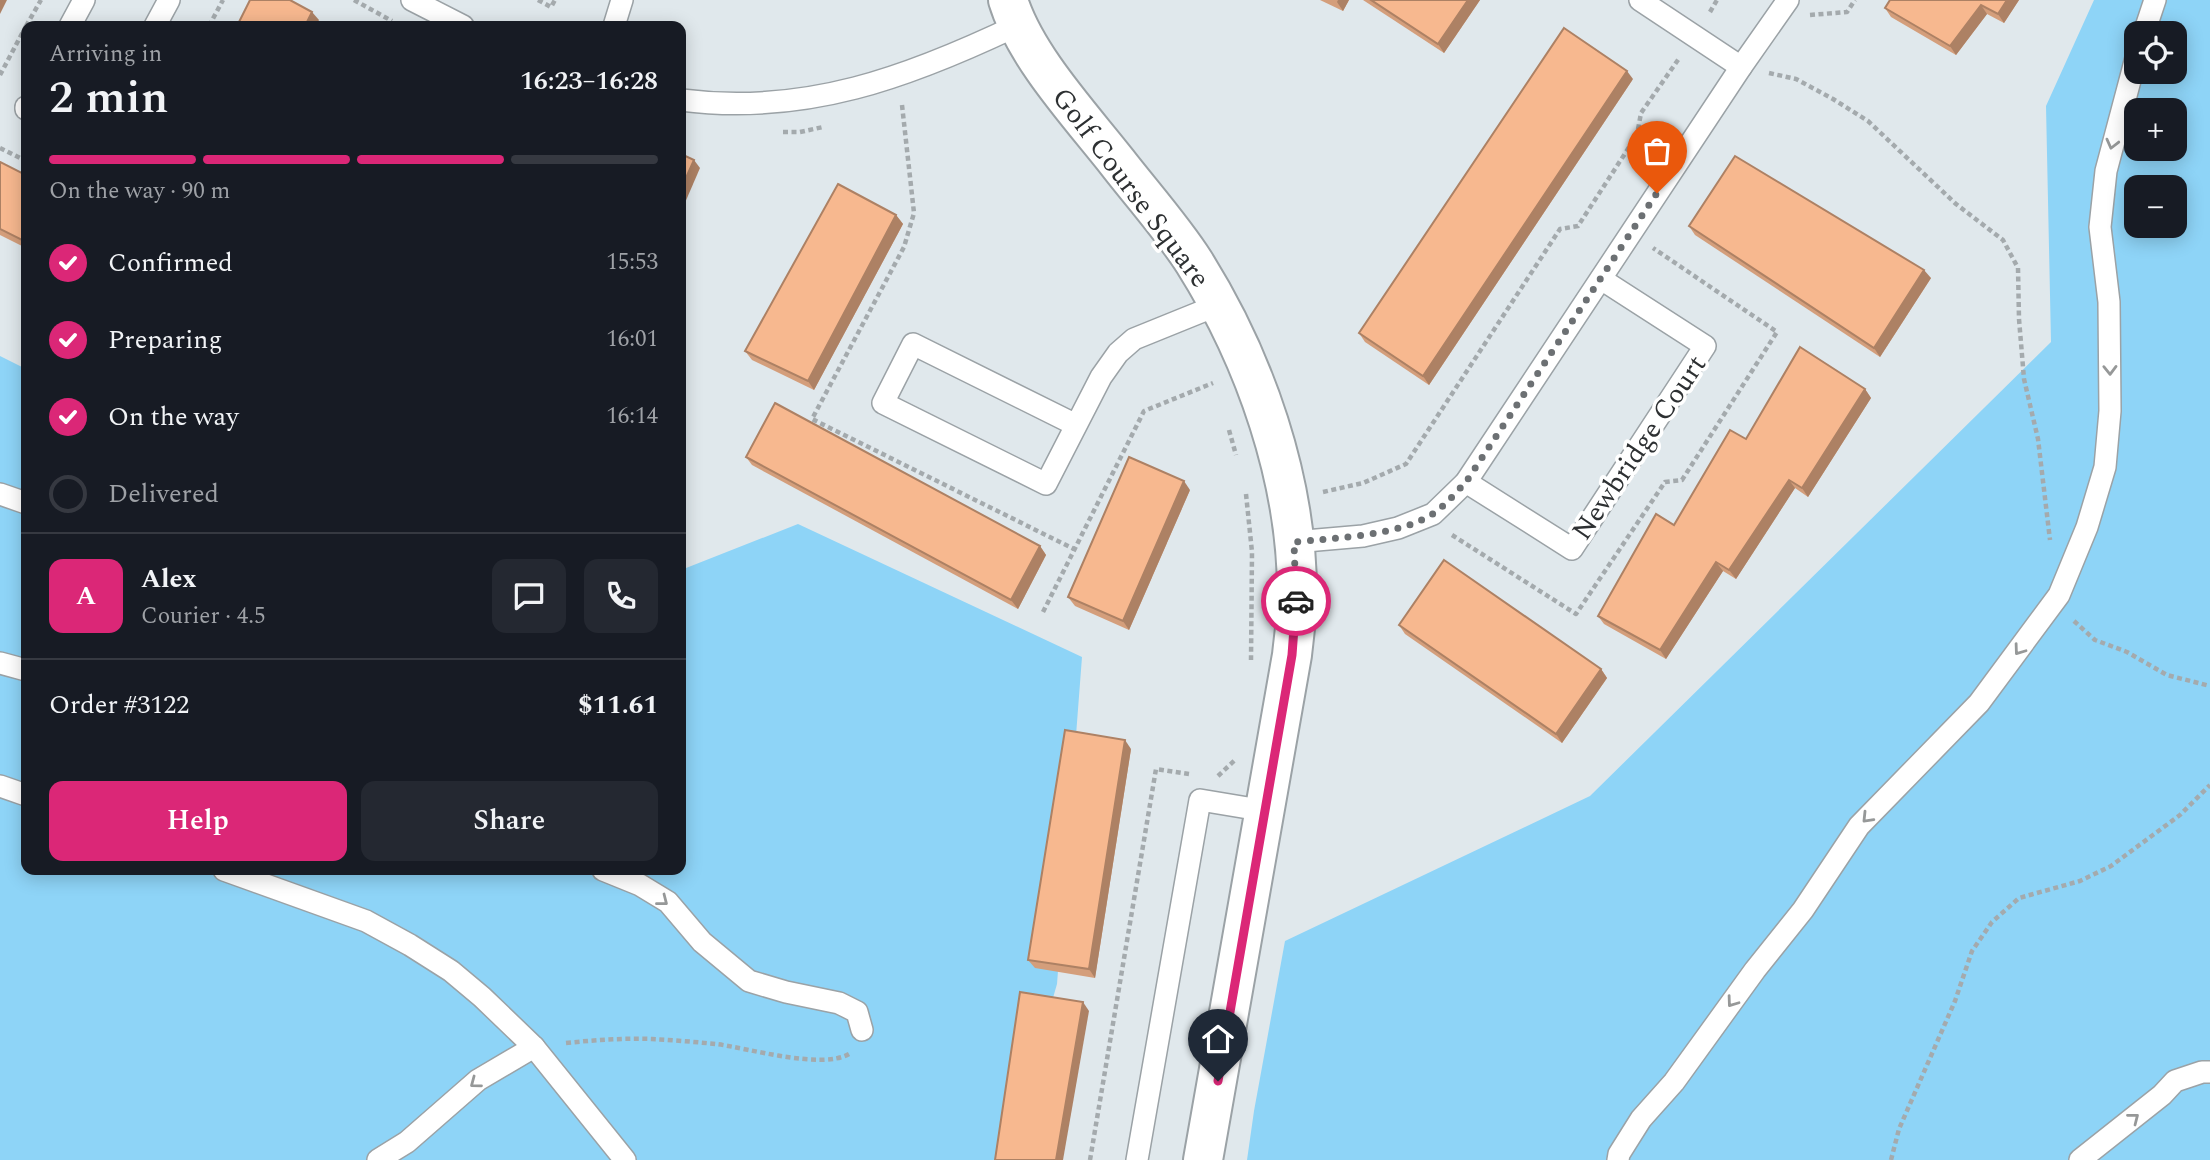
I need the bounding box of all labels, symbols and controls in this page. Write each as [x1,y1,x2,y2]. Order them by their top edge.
map controls [2124,21,2187,238]
button: locate [2124,21,2187,84]
text: Arriving in [49,37,162,72]
text: 16:23–16:28 [520,61,658,101]
text: 2 min [49,63,168,133]
street label: Golf Course Square [1041,79,1221,297]
button: + [2124,98,2187,161]
pin [1627,121,1687,193]
icon: bag [1638,132,1676,170]
one-way arrow [2106,138,2120,150]
text: On the way · 90 m [49,174,230,209]
button: − [2124,175,2187,238]
text: Confirmed [108,243,233,283]
icon: check [49,244,87,282]
text: 15:53 [606,245,658,280]
text: Preparing [108,320,222,360]
icon: check [49,321,87,359]
text: 16:01 [606,322,658,357]
street label: Newbridge Court [1561,346,1717,549]
one-way arrow [2102,365,2117,376]
text: On the way [108,397,239,437]
icon: check [49,398,87,436]
text: 16:14 [606,399,658,434]
text: Delivered [108,474,219,514]
text: Alex [141,559,196,599]
button: chat [492,559,566,633]
button: phone [584,559,658,633]
courier [1261,566,1331,636]
text: A [76,576,96,616]
icon: car [1277,582,1315,620]
text: Courier · 4.5 [141,599,266,634]
one-way arrow [2014,642,2027,654]
text: Order #3122 [49,685,189,725]
text: $11.61 [578,685,658,725]
button: Help [49,781,347,861]
button: Share [361,781,658,861]
one-way arrow [1862,810,1875,823]
one-way arrow [655,892,668,905]
one-way arrow [1728,994,1740,1006]
pin [1188,1009,1248,1081]
icon: home [1199,1020,1237,1058]
one-way arrow [471,1075,483,1087]
one-way arrow [2126,1113,2138,1126]

